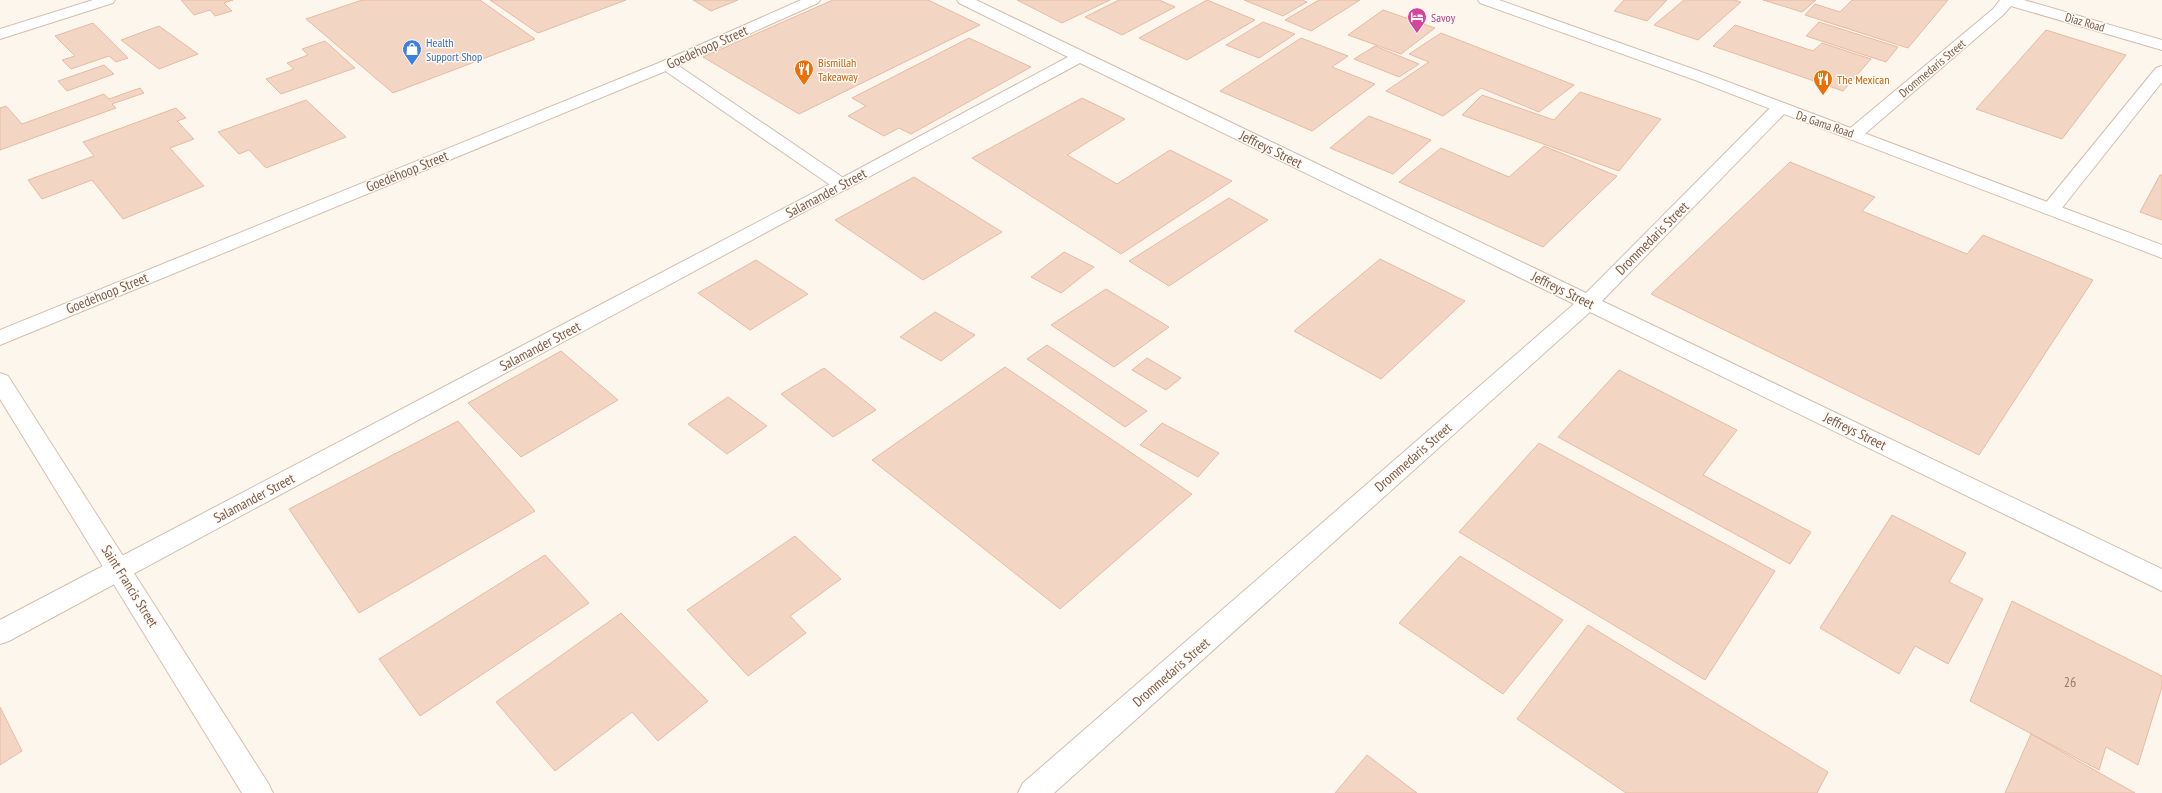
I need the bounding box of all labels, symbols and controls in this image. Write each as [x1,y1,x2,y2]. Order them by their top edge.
hotel icon: Savoy [1406,6,1428,34]
street label: Diaz Road [2063,9,2107,35]
place label: Savoy [1431,10,1456,25]
street label: Goedehoop Street [664,21,750,73]
place label: Health Support Shop [426,35,482,64]
street label: Drommedaris Street [1896,35,1969,100]
shop icon: Health Support Shop [401,38,423,66]
place label: Bismillah Takeaway [818,55,858,84]
restaurant icon: Bismillah Takeaway [793,58,815,86]
restaurant icon: The Mexican [1812,68,1834,96]
place label: The Mexican [1837,72,1889,87]
street label: Da Gama Road [1794,107,1856,141]
street label: Jeffreys Street [1236,126,1305,172]
street label: Goedehoop Street [363,146,451,196]
street label: Salamander Street [783,164,870,222]
street label: Drommedaris Street [1612,197,1693,278]
street label: Jeffreys Street [1528,267,1597,313]
street label: Goedehoop Street [63,268,151,318]
street label: Salamander Street [497,317,584,375]
street label: Jeffreys Street [1820,408,1889,454]
street label: Drommedaris Street [1371,418,1455,495]
street label: Salamander Street [211,469,298,527]
street label: Saint Francis Street [98,542,163,631]
street label: Drommedaris Street [1129,633,1213,710]
house number: 26 [2064,673,2076,691]

